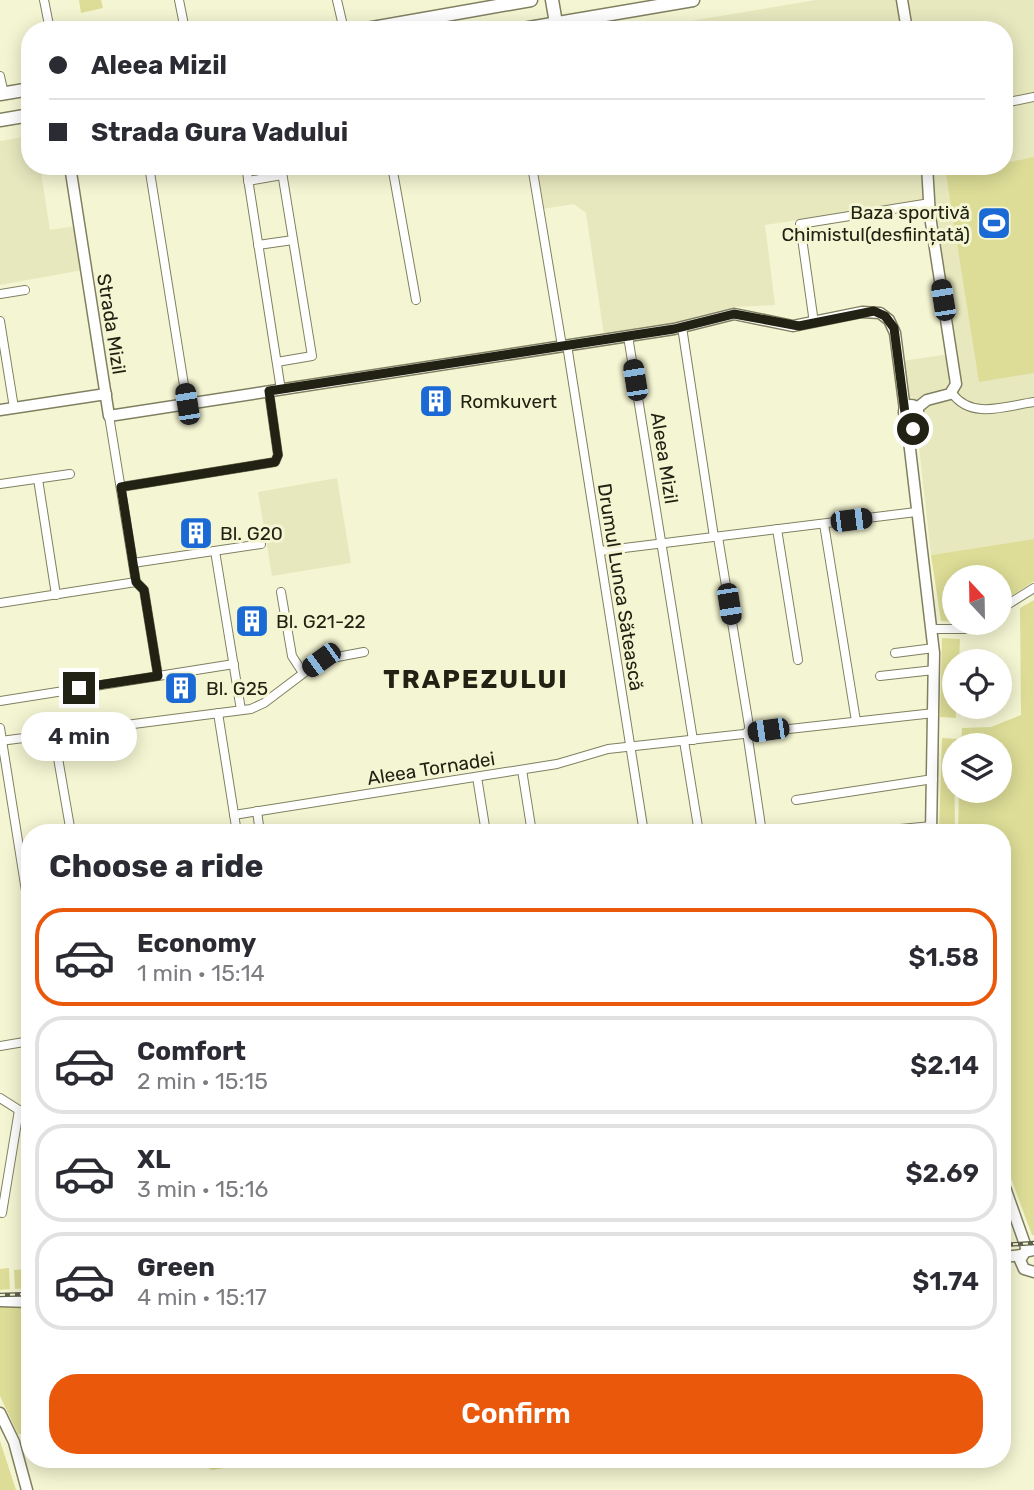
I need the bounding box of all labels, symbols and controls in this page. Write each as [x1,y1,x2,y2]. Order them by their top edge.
text: Aleea Mizil [91,50,227,81]
text: Strada Gura Vadului [91,117,348,148]
place label: Baza sportivă Chimistul(desființată) [781,201,970,246]
sports icon: Baza sportivă Chimistul(desființată) [975,204,1013,242]
street label: Strada Mizil [92,272,131,376]
car [930,278,957,322]
car [622,358,649,402]
car [174,382,201,426]
building icon: Romkuvert [417,382,455,420]
place label: Romkuvert [460,390,557,413]
street label: Aleea Mizil [646,411,683,505]
route start [897,413,929,445]
street label: Drumul Lunca Sătească [593,482,648,692]
car [829,507,874,533]
building icon: Bl. G20 [177,514,215,552]
place label: Bl. G20 [220,522,283,545]
north arrow [942,565,1012,635]
map controls [942,565,1012,803]
car [716,582,743,626]
building icon: Bl. G21-22 [233,602,271,640]
place label: Bl. G21-22 [276,610,366,633]
car [298,639,345,681]
button: locate [942,649,1012,719]
district label: TRAPEZULUI [383,664,569,695]
building icon: Bl. G25 [162,669,200,707]
route end [63,672,95,704]
place label: Bl. G25 [206,677,268,700]
callout: 4 min [21,712,137,762]
car [746,717,791,743]
text: 4 min [48,722,110,750]
button: layers [942,733,1012,803]
street label: Aleea Tornadei [365,747,497,790]
text: Choose a ride [49,847,263,885]
icon: car [53,926,116,989]
text: Economy [137,928,256,959]
text: $1.58 [909,942,979,973]
text: 1 min · 15:14 [137,959,265,987]
icon: car [53,1034,116,1097]
text: Comfort [137,1036,246,1067]
text: $2.14 [910,1050,979,1081]
text: 2 min · 15:15 [137,1067,268,1095]
icon: car [53,1142,116,1205]
text: XL [137,1144,170,1175]
text: $2.69 [906,1158,979,1189]
text: 3 min · 15:16 [137,1175,268,1203]
icon: car [53,1250,116,1313]
text: Green [137,1252,215,1283]
text: $1.74 [912,1266,979,1297]
text: 4 min · 15:17 [137,1283,267,1311]
button: Confirm [49,1374,983,1454]

